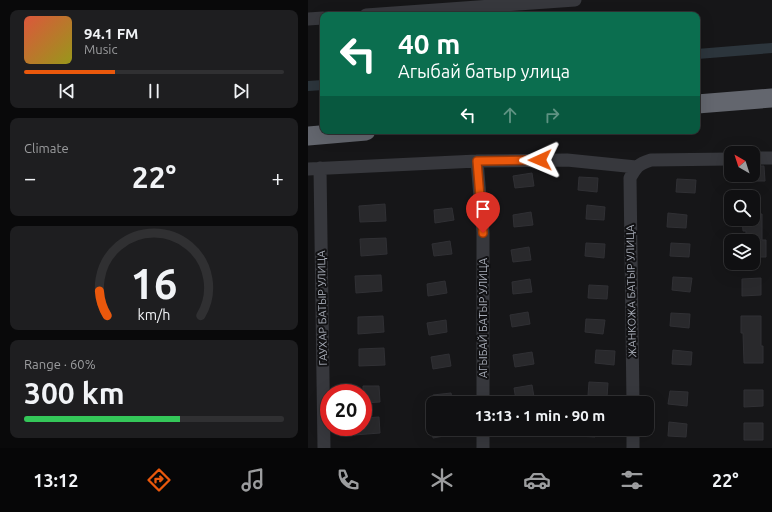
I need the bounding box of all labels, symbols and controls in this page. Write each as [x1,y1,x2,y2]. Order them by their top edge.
text: 94.1 FM [84,25,138,42]
icon: left [332,28,384,80]
text: 40 m [398,28,460,59]
text: Music [84,42,118,56]
text: Агыбай батыр улица [398,61,570,81]
icon: previous [56,80,78,102]
icon: pause [143,80,165,102]
icon: next [230,80,252,102]
icon: left [457,104,479,126]
icon: ahead [499,104,521,126]
icon: right [541,104,563,126]
position arrow [519,139,561,181]
text: Climate [24,141,69,155]
north arrow [724,146,760,182]
map controls [724,146,760,270]
text: 22° [132,160,176,194]
text: − [24,165,36,190]
text: + [272,165,284,190]
button: search [724,190,760,226]
pin [466,192,500,233]
icon: arrive [472,198,494,220]
street label: ЖАНКОЖА БАТЫР УЛИЦА [624,224,638,357]
button: layers [724,234,760,270]
street label: ГАУХАР БАТЫР УЛИЦА [315,249,329,366]
street label: АГЫБАЙ БАТЫР УЛИЦА [477,257,489,378]
text: 16 [131,260,177,307]
text: km/h [138,307,170,323]
text: Range · 60% [24,357,96,371]
text: 300 km [24,376,125,410]
speed limit sign: 20 [320,384,372,436]
text: 13:13 · 1 min · 90 m [475,407,605,424]
icon: directions [145,466,173,494]
icon: music [239,466,267,494]
icon: phone [334,466,362,494]
icon: climate [428,466,456,494]
icon: car [523,466,551,494]
icon: filters [618,466,646,494]
text: 13:12 [33,470,78,490]
text: 22° [712,470,739,490]

